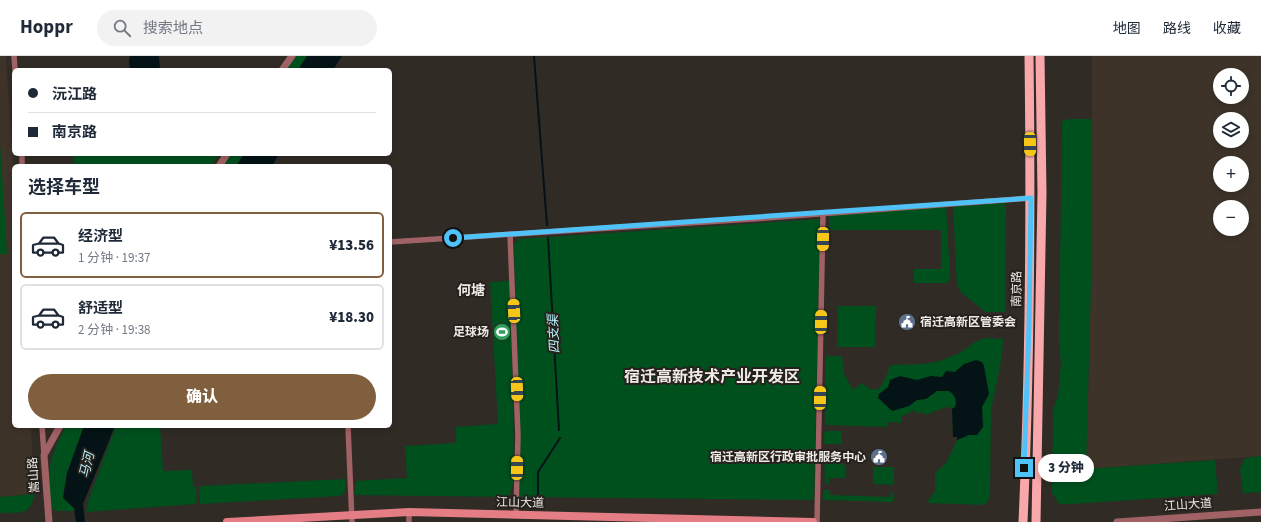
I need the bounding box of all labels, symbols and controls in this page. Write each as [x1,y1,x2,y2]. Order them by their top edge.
search box [97,10,377,46]
text: Hoppr [20,14,73,41]
icon: search [111,17,133,39]
text: 搜索地点 [143,18,203,39]
text: 地图 [1113,19,1141,39]
text: 路线 [1163,19,1191,39]
text: 收藏 [1213,19,1241,39]
map controls [1213,68,1249,236]
button: locate [1213,68,1249,104]
text: 沅江路 [52,84,97,105]
button: layers [1213,112,1249,148]
text: 南京路 [52,122,97,143]
car [1024,132,1036,156]
button: + [1213,156,1249,192]
text: 选择车型 [28,175,100,200]
button: − [1213,200,1249,236]
text: 经济型 [78,226,123,247]
icon: car [30,227,66,263]
car [817,227,829,251]
route start [444,229,462,247]
text: ¥13.56 [329,235,374,256]
text: 1 分钟 · 19:37 [78,249,151,267]
street label: 南京路 [1008,271,1026,307]
district label: 何塘 [457,281,485,301]
text: 舒适型 [78,298,123,319]
icon: car [30,299,66,335]
car [507,299,521,323]
text: ¥18.30 [329,307,374,328]
car [815,310,827,334]
water label: 四支渠 [544,312,564,354]
public building icon: 宿迁高新区管委会 [897,312,917,332]
place label: 宿迁高新区管委会 [920,314,1016,331]
text: 2 分钟 · 19:38 [78,321,151,339]
sports icon: 足球场 [492,322,512,342]
place label: 足球场 [453,324,489,341]
district label: 宿迁高新技术产业开发区 [624,366,800,388]
button: 确认 [28,374,376,420]
car [511,377,523,401]
car [814,386,826,410]
water label: 马河 [75,447,99,480]
public building icon: 宿迁高新区行政审批服务中心 [869,447,889,467]
place label: 宿迁高新区行政审批服务中心 [710,449,866,466]
callout: 3 分钟 [1038,454,1094,482]
street label: 嵩山路 [24,456,44,494]
car [511,456,523,480]
route end [1015,459,1033,477]
text: 3 分钟 [1048,459,1084,477]
street label: 江山大道 [496,494,544,512]
street label: 江山大道 [1163,495,1213,515]

